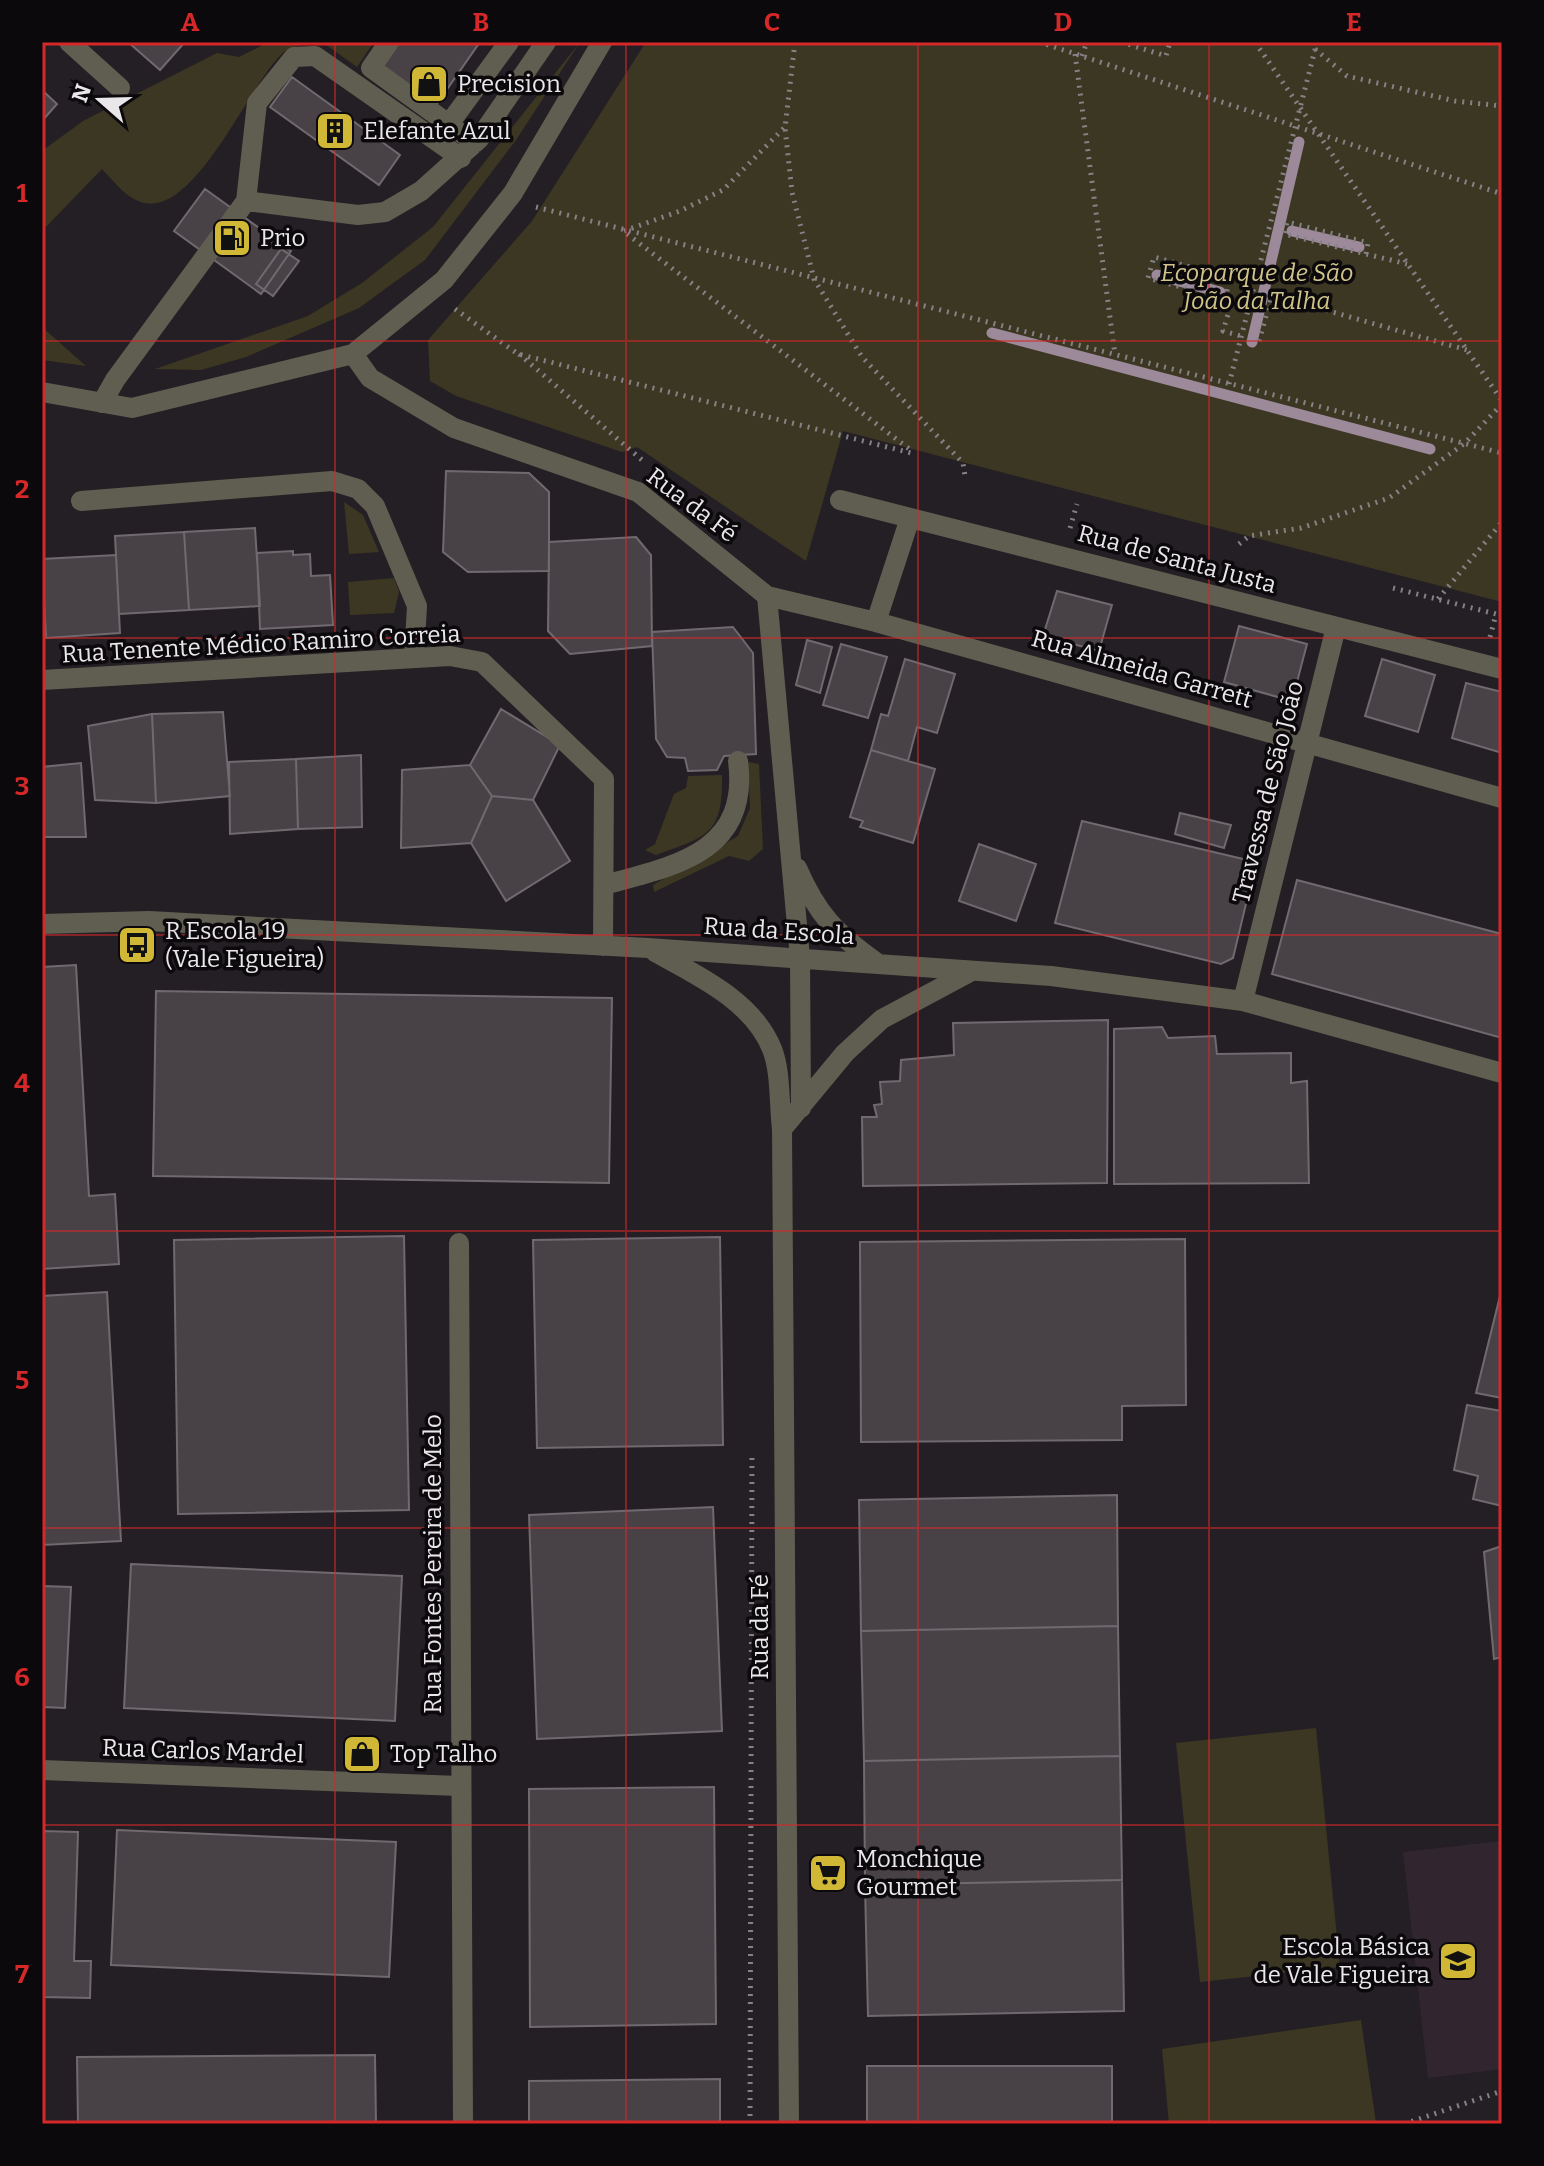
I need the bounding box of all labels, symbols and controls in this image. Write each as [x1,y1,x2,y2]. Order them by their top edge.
text: A [181,7,200,38]
text: B [473,7,489,38]
text: C [764,7,780,38]
text: D [1054,7,1072,38]
text: E [1346,7,1362,38]
north arrow [60,60,140,140]
shop icon: Precision [408,63,450,105]
place label: Precision [457,70,561,98]
text: N [66,81,97,106]
building icon: Elefante Azul [314,110,356,152]
place label: Elefante Azul [363,117,511,145]
text: 1 [16,178,28,209]
fuel station icon: Prio [211,217,253,259]
place label: Prio [260,224,305,252]
park label: Ecoparque de São João da Talha [1161,259,1353,315]
street label: Rua da Fé [641,462,743,548]
text: 2 [15,474,29,505]
street label: Rua de Santa Justa [1075,519,1279,599]
street label: Rua Tenente Médico Ramiro Correia [61,620,461,668]
street label: Rua Almeida Garrett [1028,624,1256,714]
street label: Travessa de São João [1227,678,1309,906]
text: 3 [15,771,29,802]
street label: Rua da Escola [703,912,855,950]
place label: R Escola 19 (Vale Figueira) [165,917,324,973]
bus stop icon: R Escola 19 (Vale Figueira) [116,924,158,966]
text: 4 [14,1068,30,1099]
text: 5 [15,1365,29,1396]
street label: Rua Fontes Pereira de Melo [419,1414,447,1714]
street label: Rua da Fé [746,1574,774,1680]
text: 6 [14,1662,30,1693]
street label: Rua Carlos Mardel [102,1733,304,1769]
shop icon: Top Talho [341,1733,383,1775]
place label: Top Talho [390,1740,497,1768]
place label: Monchique Gourmet [856,1845,982,1901]
supermarket icon: Monchique Gourmet [807,1852,849,1894]
place label: Escola Básica de Vale Figueira [1253,1933,1430,1989]
school or university icon: Escola Básica de Vale Figueira [1437,1940,1479,1982]
text: 7 [15,1959,29,1990]

